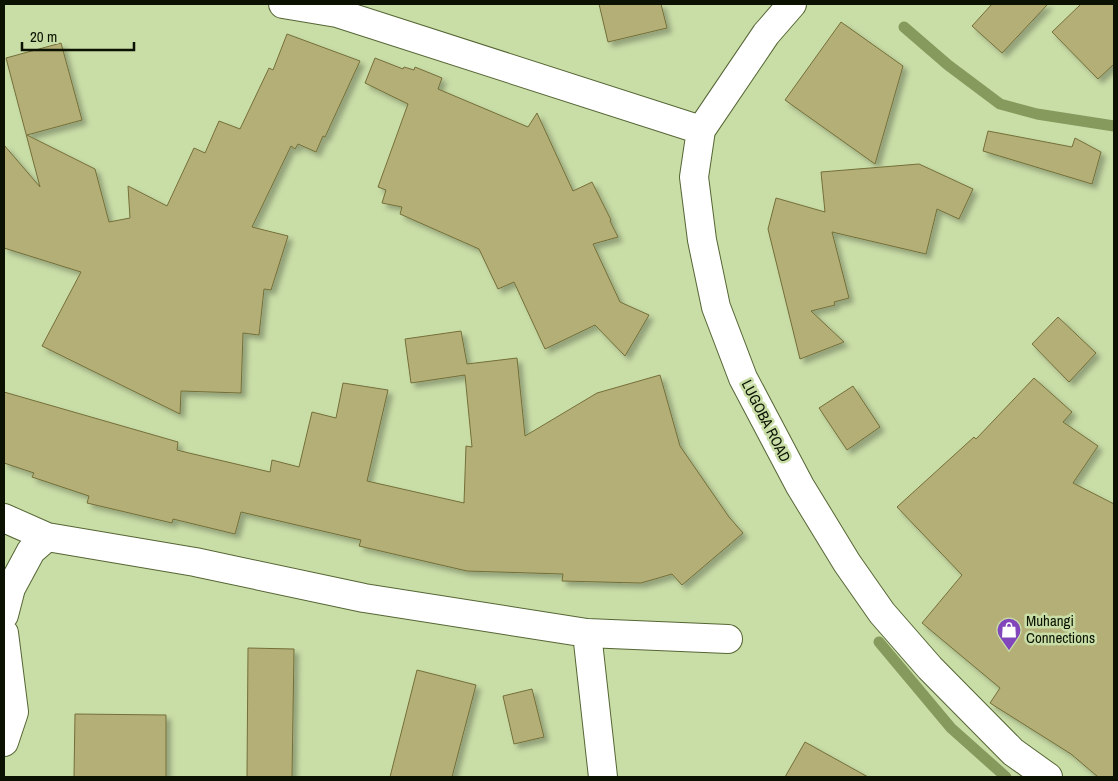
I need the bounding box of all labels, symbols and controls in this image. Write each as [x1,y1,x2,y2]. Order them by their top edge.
scale bar [22,20,135,52]
text: 20 m [30,26,57,47]
street label: LUGOBA ROAD [737,376,796,466]
place label: Muhangi Connections [1026,610,1095,648]
shop icon: Muhangi Connections [996,617,1022,651]

